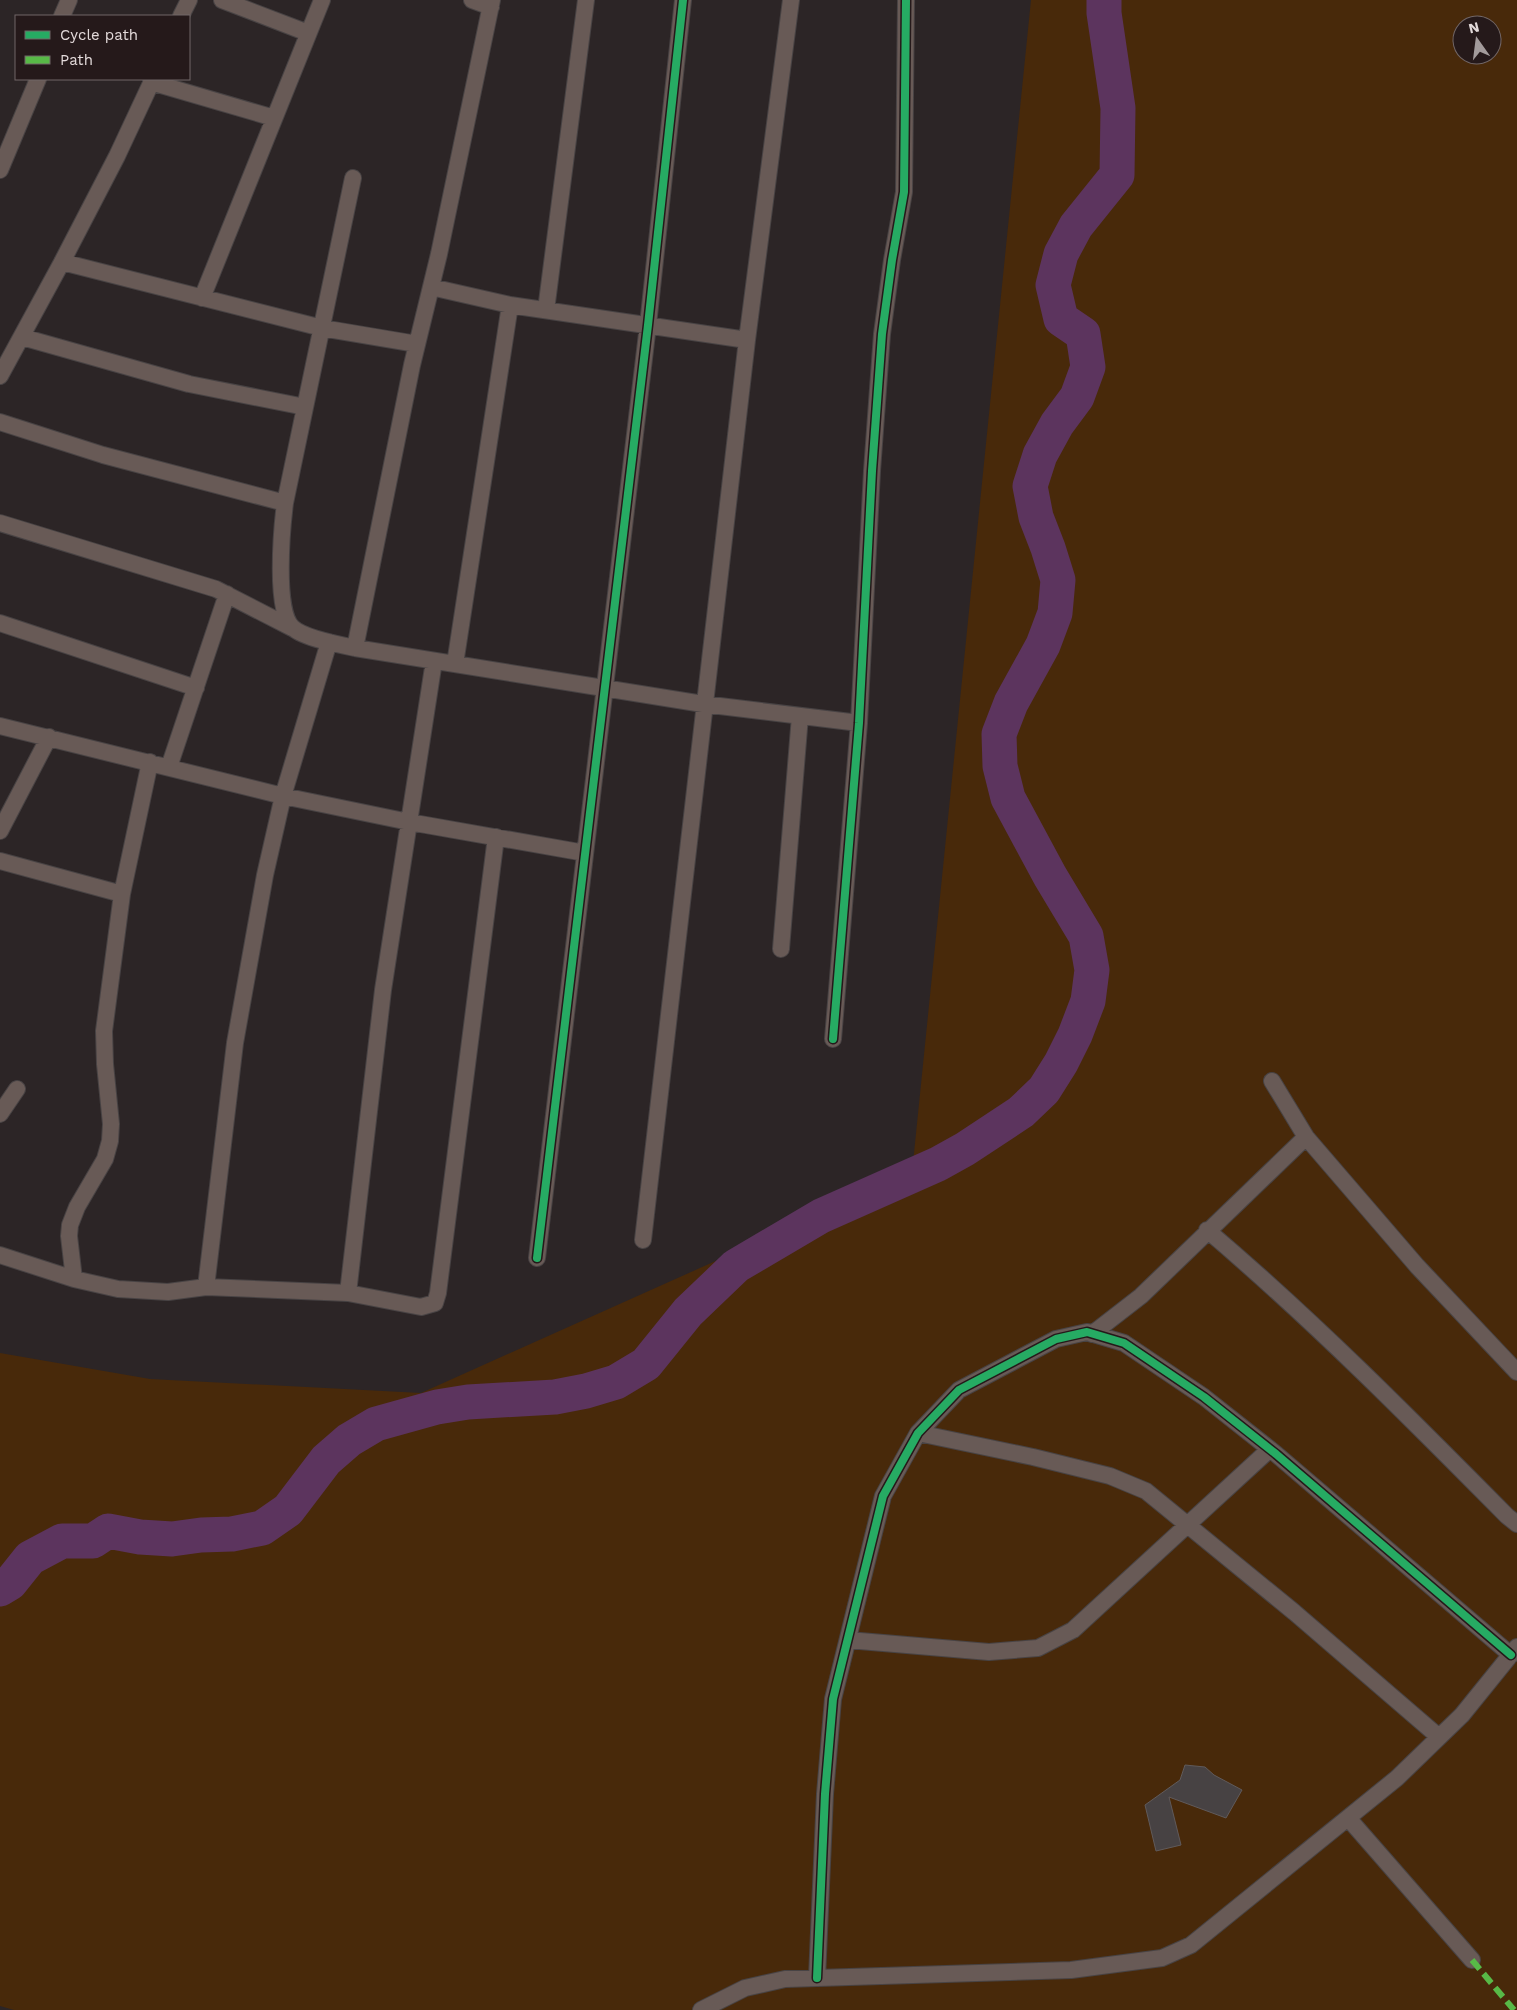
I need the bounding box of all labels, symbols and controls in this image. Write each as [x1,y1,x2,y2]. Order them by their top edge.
legend [15,15,190,80]
north arrow [1452,15,1502,65]
text: N [1467,18,1481,36]
text: Cycle path [60,26,138,44]
text: Path [60,51,93,69]

